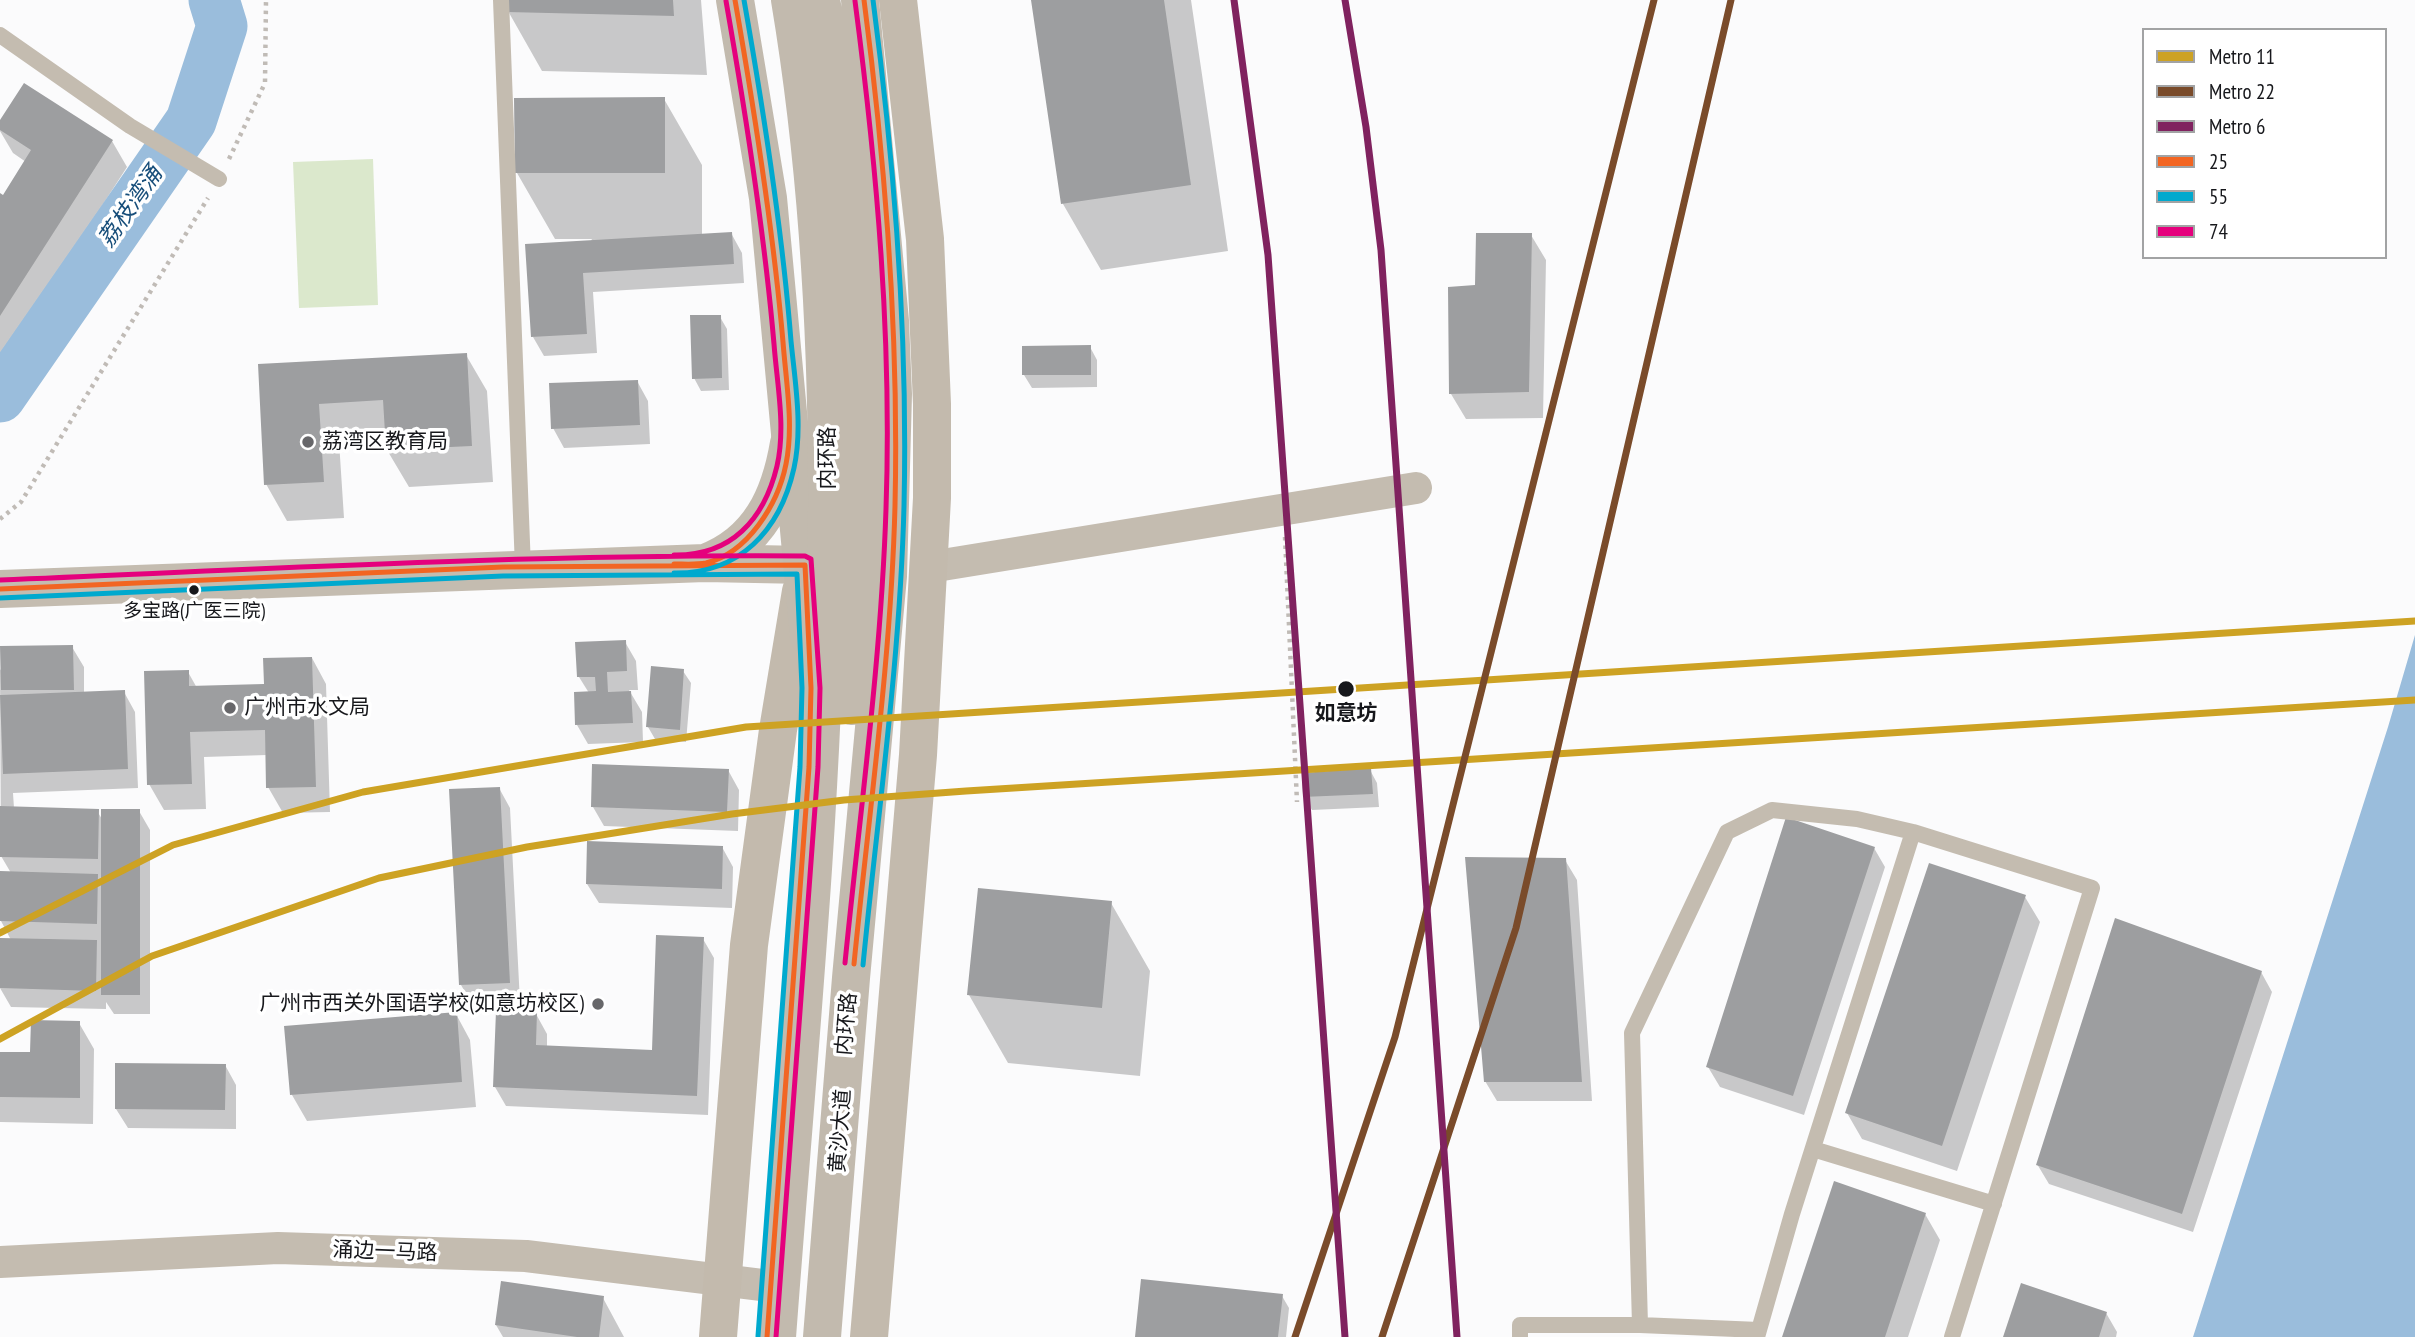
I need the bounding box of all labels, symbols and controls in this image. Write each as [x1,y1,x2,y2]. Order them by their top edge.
legend [2142,28,2387,259]
text: Metro 11 [2209,43,2275,70]
text: Metro 22 [2209,78,2275,105]
text: Metro 6 [2209,113,2266,140]
text: 25 [2209,148,2228,175]
water label: 荔枝湾涌 [93,161,169,253]
text: 55 [2209,183,2228,210]
text: 74 [2209,218,2228,245]
street label: 内环路 [815,427,841,489]
place label: 荔湾区教育局 [322,429,448,455]
marker: 荔湾区教育局 [300,434,316,450]
marker: 多宝路(广医三院) [187,583,201,597]
place label: 多宝路(广医三院) [123,601,265,623]
marker: 如意坊 [1336,679,1356,699]
place label: 广州市水文局 [244,695,370,721]
marker: 广州市水文局 [222,700,238,716]
place label: 如意坊 [1315,701,1377,727]
place label: 广州市西关外国语学校(如意坊校区) [259,991,584,1017]
street label: 内环路 [832,992,862,1056]
marker: 广州市西关外国语学校(如意坊校区) [590,996,606,1012]
street label: 黄沙大道 [826,1088,856,1174]
street label: 涌边一马路 [332,1238,438,1266]

